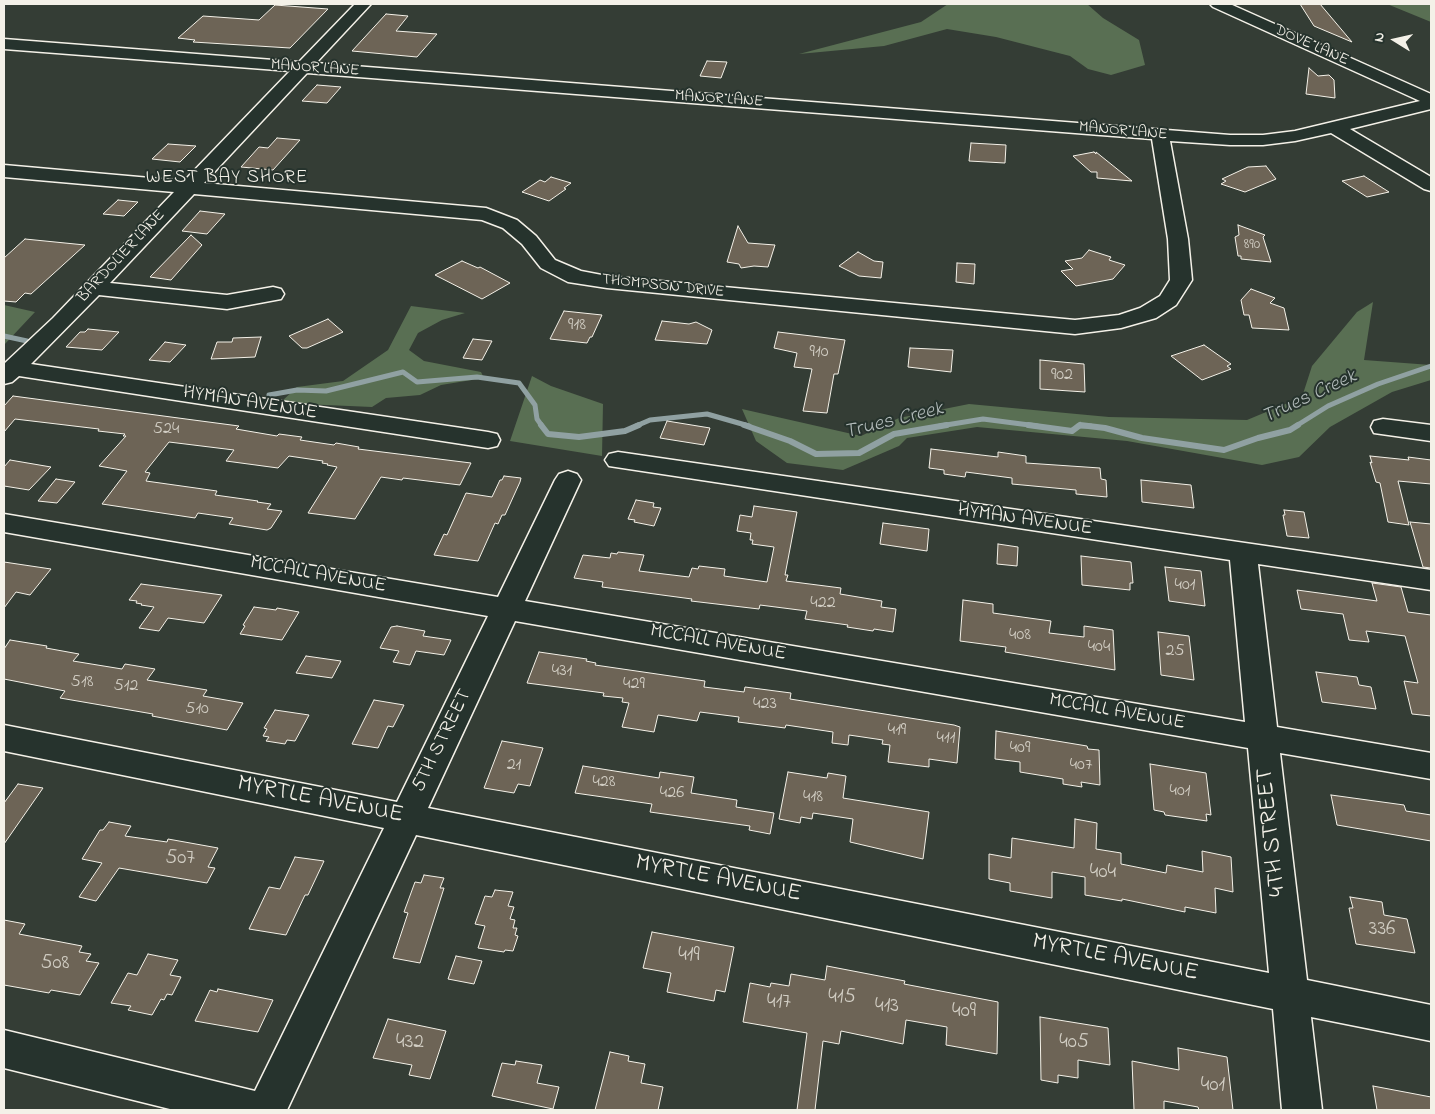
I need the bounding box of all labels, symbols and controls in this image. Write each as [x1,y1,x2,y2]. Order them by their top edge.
north arrow [1370,15,1420,65]
street label: DOVE LANE [1271,21,1351,71]
text: N [1369,31,1391,44]
street label: MANOR LANE [270,56,360,82]
street label: MANOR LANE [674,87,764,113]
street label: MANOR LANE [1078,119,1168,145]
district label: WEST BAY SHORE [144,168,310,190]
street label: BARDOLIER LANE [74,206,170,308]
house number: 890 [1244,237,1260,255]
street label: THOMPSON DRIVE [601,271,725,303]
house number: 918 [568,315,586,337]
house number: 910 [810,342,828,364]
house number: 902 [1051,365,1073,387]
water label: Trues Creek [1259,365,1361,431]
street label: HYMAN AVENUE [181,382,319,426]
water label: Trues Creek [842,397,946,447]
house number: 524 [153,419,179,441]
street label: HYMAN AVENUE [956,500,1094,542]
street label: MCCALL AVENUE [248,552,388,600]
house number: 401 [1175,575,1195,597]
house number: 422 [810,593,836,615]
street label: MCCALL AVENUE [648,620,788,668]
house number: 408 [1009,625,1031,647]
house number: 404 [1088,637,1110,659]
house number: 25 [1165,641,1185,663]
house number: 431 [552,661,572,683]
house number: 518 [71,672,93,694]
house number: 429 [623,674,645,696]
house number: 512 [114,676,138,698]
street label: 5TH STREET [408,686,478,796]
street label: MCCALL AVENUE [1047,689,1187,737]
house number: 423 [753,694,777,716]
house number: 510 [185,699,209,721]
house number: 419 [888,720,906,742]
house number: 411 [937,728,955,750]
house number: 409 [1010,738,1030,760]
house number: 21 [507,755,521,777]
house number: 407 [1070,755,1092,777]
street label: 4TH STREET [1252,766,1294,898]
street label: MYRTLE AVENUE [235,771,405,831]
house number: 428 [592,772,616,794]
house number: 401 [1170,781,1190,803]
house number: 426 [660,783,684,805]
house number: 418 [803,787,823,809]
house number: 507 [165,847,195,873]
street label: MYRTLE AVENUE [633,850,803,910]
house number: 404 [1090,861,1116,887]
house number: 336 [1369,918,1395,944]
street label: MYRTLE AVENUE [1030,929,1200,989]
house number: 419 [678,944,700,970]
house number: 508 [41,952,69,978]
house number: 415 [828,986,856,1012]
house number: 417 [767,991,791,1017]
house number: 413 [875,995,899,1021]
house number: 409 [952,1000,976,1026]
house number: 432 [396,1031,424,1057]
house number: 405 [1059,1031,1089,1057]
house number: 401 [1201,1074,1225,1100]

